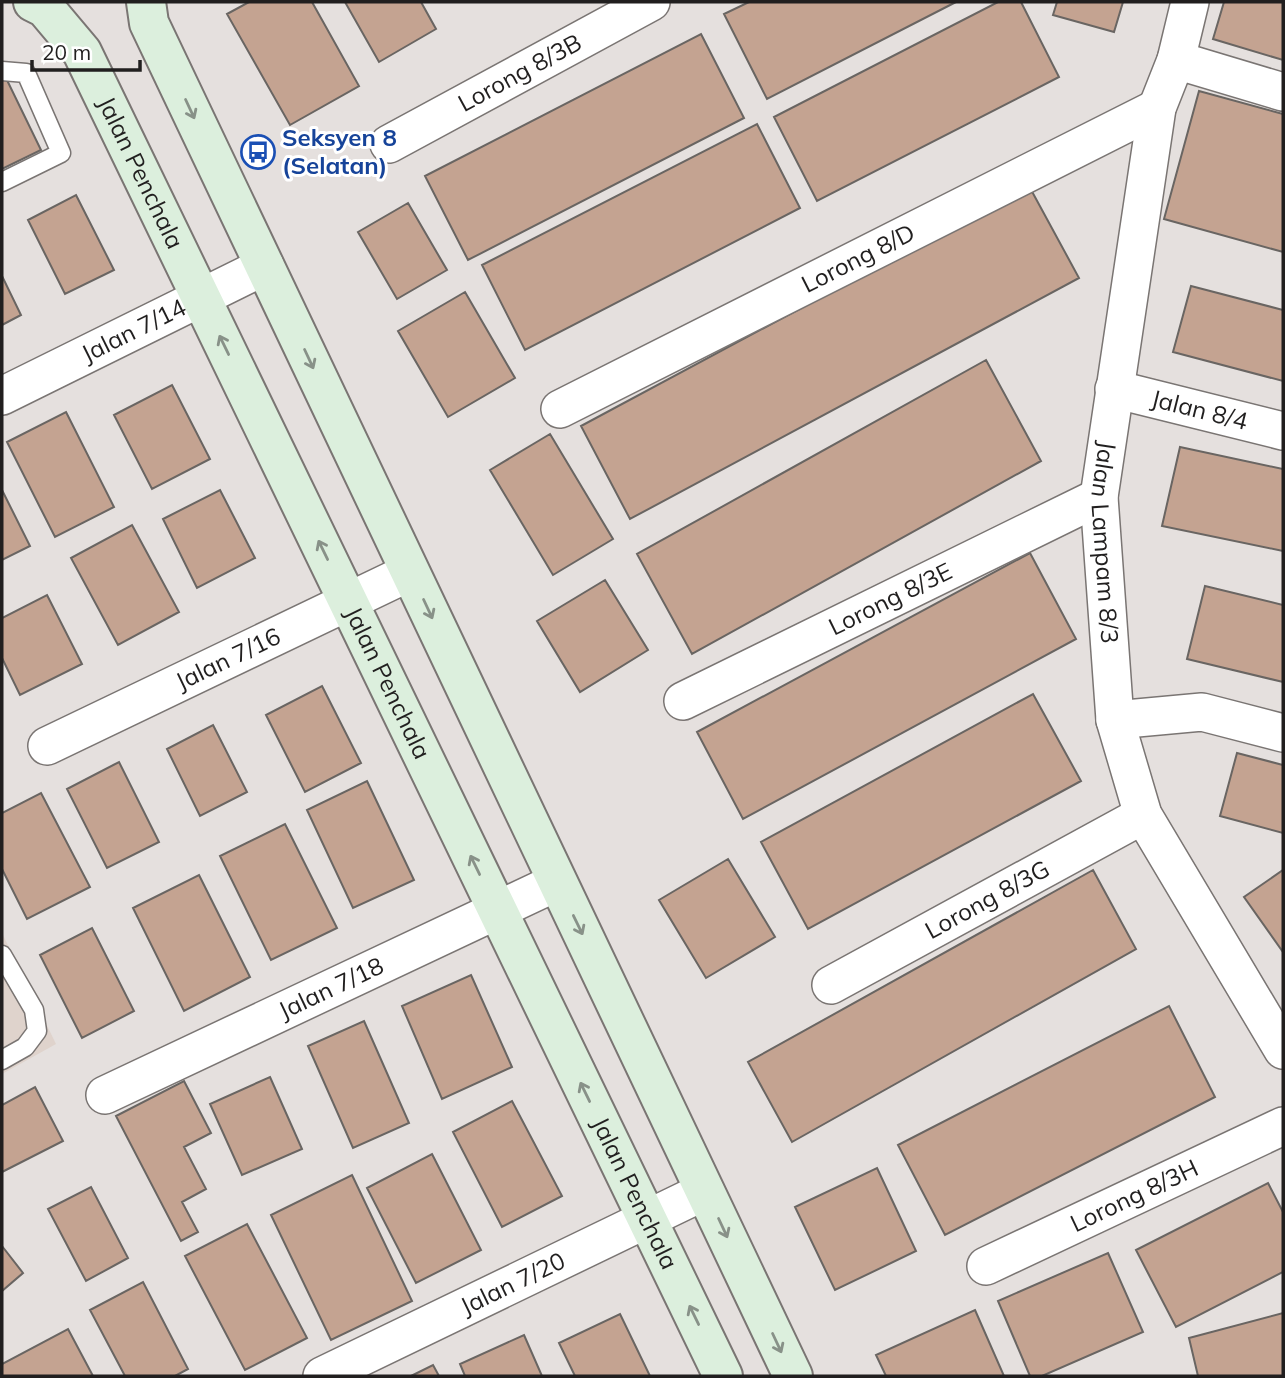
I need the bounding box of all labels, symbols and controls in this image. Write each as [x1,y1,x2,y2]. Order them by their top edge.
street label: Lorong 8/3B [453,27,586,118]
scale bar [32,28,140,72]
text: 20 m [42,39,91,65]
street label: Jalan Penchala [92,91,191,253]
one-way arrow [184,98,197,120]
place label: Seksyen 8 (Selatan) [282,122,397,180]
bus stop icon: Seksyen 8 (Selatan) [239,133,277,171]
street label: Lorong 8/D [796,217,919,299]
street label: Jalan 7/14 [76,292,191,368]
one-way arrow [217,335,230,356]
one-way arrow [303,348,316,369]
street label: Jalan 8/4 [1148,383,1251,436]
street label: Jalan Lampam 8/3 [1085,439,1125,645]
one-way arrow [316,540,329,561]
street label: Lorong 8/3E [823,556,957,641]
one-way arrow [422,598,435,619]
street label: Jalan Penchala [339,602,438,764]
street label: Jalan 7/16 [170,620,285,696]
street label: Lorong 8/3G [919,853,1054,945]
one-way arrow [468,855,482,876]
one-way arrow [572,914,585,935]
street label: Jalan 7/18 [273,950,388,1025]
one-way arrow [578,1082,592,1103]
street label: Jalan Penchala [586,1112,685,1274]
street label: Lorong 8/3H [1065,1152,1203,1238]
one-way arrow [716,1217,730,1238]
street label: Jalan 7/20 [455,1245,570,1321]
one-way arrow [686,1305,700,1326]
one-way arrow [771,1331,784,1353]

